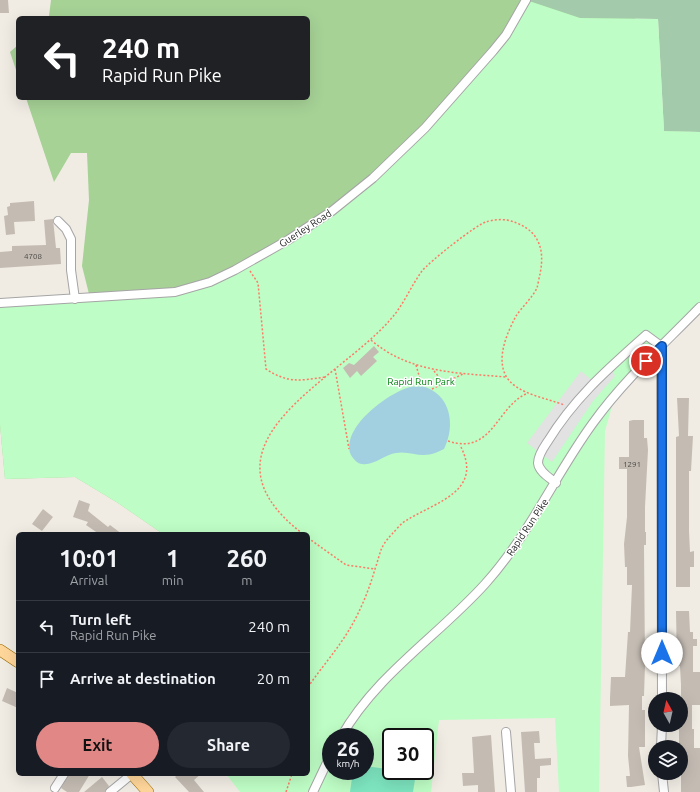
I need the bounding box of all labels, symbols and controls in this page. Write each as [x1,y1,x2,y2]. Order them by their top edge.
icon: left [36,32,88,84]
text: 240 m [102,32,180,63]
text: Rapid Run Pike [102,65,222,85]
street label: Guerley Road [277,207,334,249]
house number: 4708 [24,252,43,261]
pin [629,344,663,378]
icon: arrive [635,350,657,372]
park label: Rapid Run Park [387,376,455,387]
house number: 1291 [623,460,641,469]
street label: Rapid Run Pike [504,497,551,558]
text: 10:01 [59,545,119,572]
text: 1 [166,545,179,572]
text: 260 [227,545,267,572]
text: Arrival [70,573,108,587]
text: min [162,573,184,587]
text: m [241,573,252,587]
text: Turn left [70,611,131,628]
icon: left [36,616,58,638]
text: 240 m [248,618,290,635]
text: Rapid Run Pike [70,628,156,642]
position arrow [641,632,683,674]
icon: arrive [36,668,58,690]
text: Arrive at destination [70,670,216,687]
text: 20 m [257,670,290,687]
north arrow [648,692,688,732]
map controls [648,692,688,780]
button: Exit [36,722,159,768]
button: Share [167,722,290,768]
speed limit sign: 30 [382,728,434,780]
text: 26 [337,737,359,760]
button: layers [648,740,688,780]
text: km/h [336,758,360,769]

